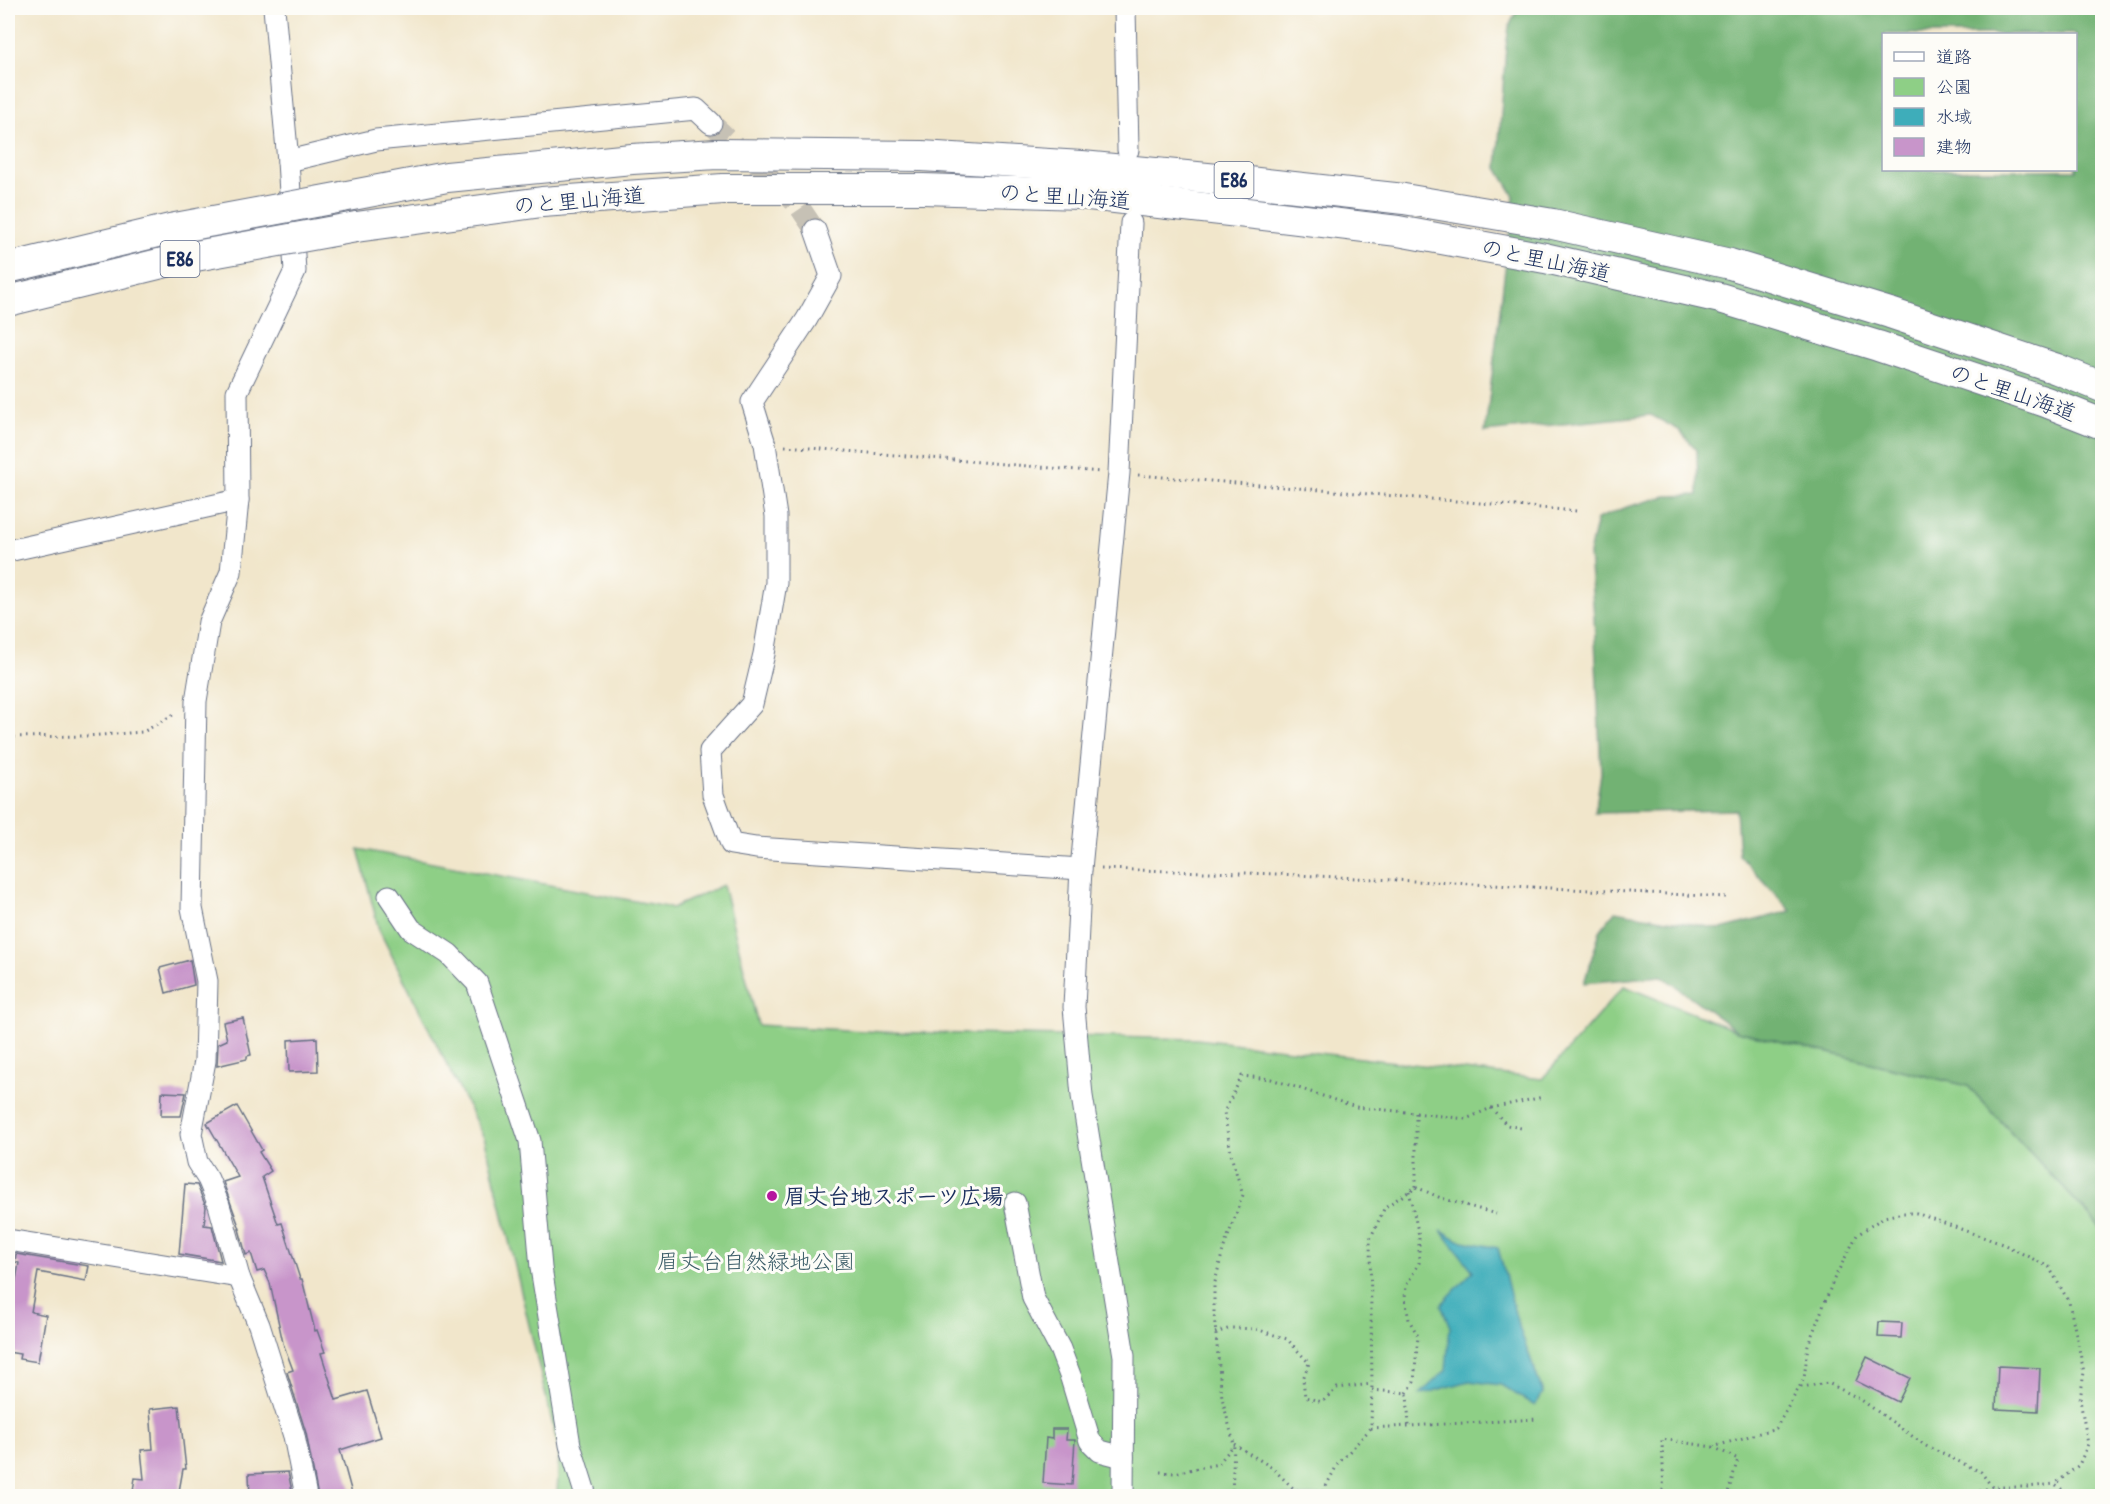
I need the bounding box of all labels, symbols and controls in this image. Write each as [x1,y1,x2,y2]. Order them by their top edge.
legend [1882,33,2077,171]
text: 道路 [1936,44,1972,69]
text: 公園 [1936,74,1972,99]
text: 水域 [1936,104,1972,129]
text: 建物 [1936,134,1972,159]
road number: E86 [1214,162,1254,198]
street label: のと里山海道 [998,176,1132,216]
street label: のと里山海道 [512,179,646,221]
street label: のと里山海道 [1478,232,1614,288]
road number: E86 [160,241,200,277]
street label: のと里山海道 [1946,356,2080,428]
place label: 眉丈台地スポーツ広場 [784,1181,1004,1211]
marker: 眉丈台地スポーツ広場 [765,1189,779,1203]
park label: 眉丈台自然緑地公園 [657,1246,855,1276]

